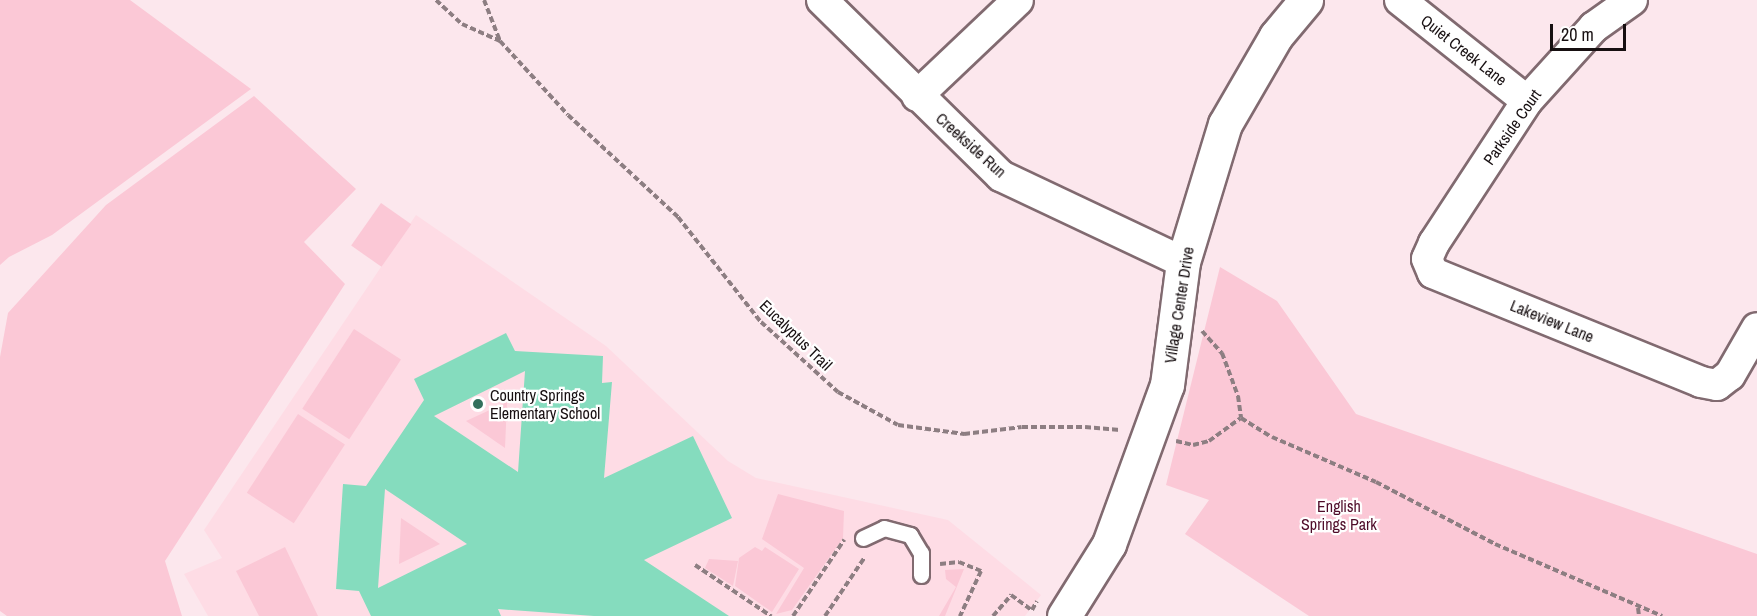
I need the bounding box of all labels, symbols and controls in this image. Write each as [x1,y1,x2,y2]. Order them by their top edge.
street label: Quiet Creek Lane [1417,11,1511,89]
scale bar [1553,12,1630,50]
text: 20 m [1561,22,1594,47]
street label: Parkside Court [1479,86,1545,168]
street label: Creekside Run [932,109,1010,181]
street label: Village Center Drive [1160,245,1198,365]
street label: Eucalyptus Trail [756,296,836,374]
street label: Lakeview Lane [1507,296,1597,346]
place label: Country Springs Elementary School [490,385,600,423]
marker: Country Springs Elementary School [471,397,485,411]
park label: English Springs Park [1301,496,1377,534]

